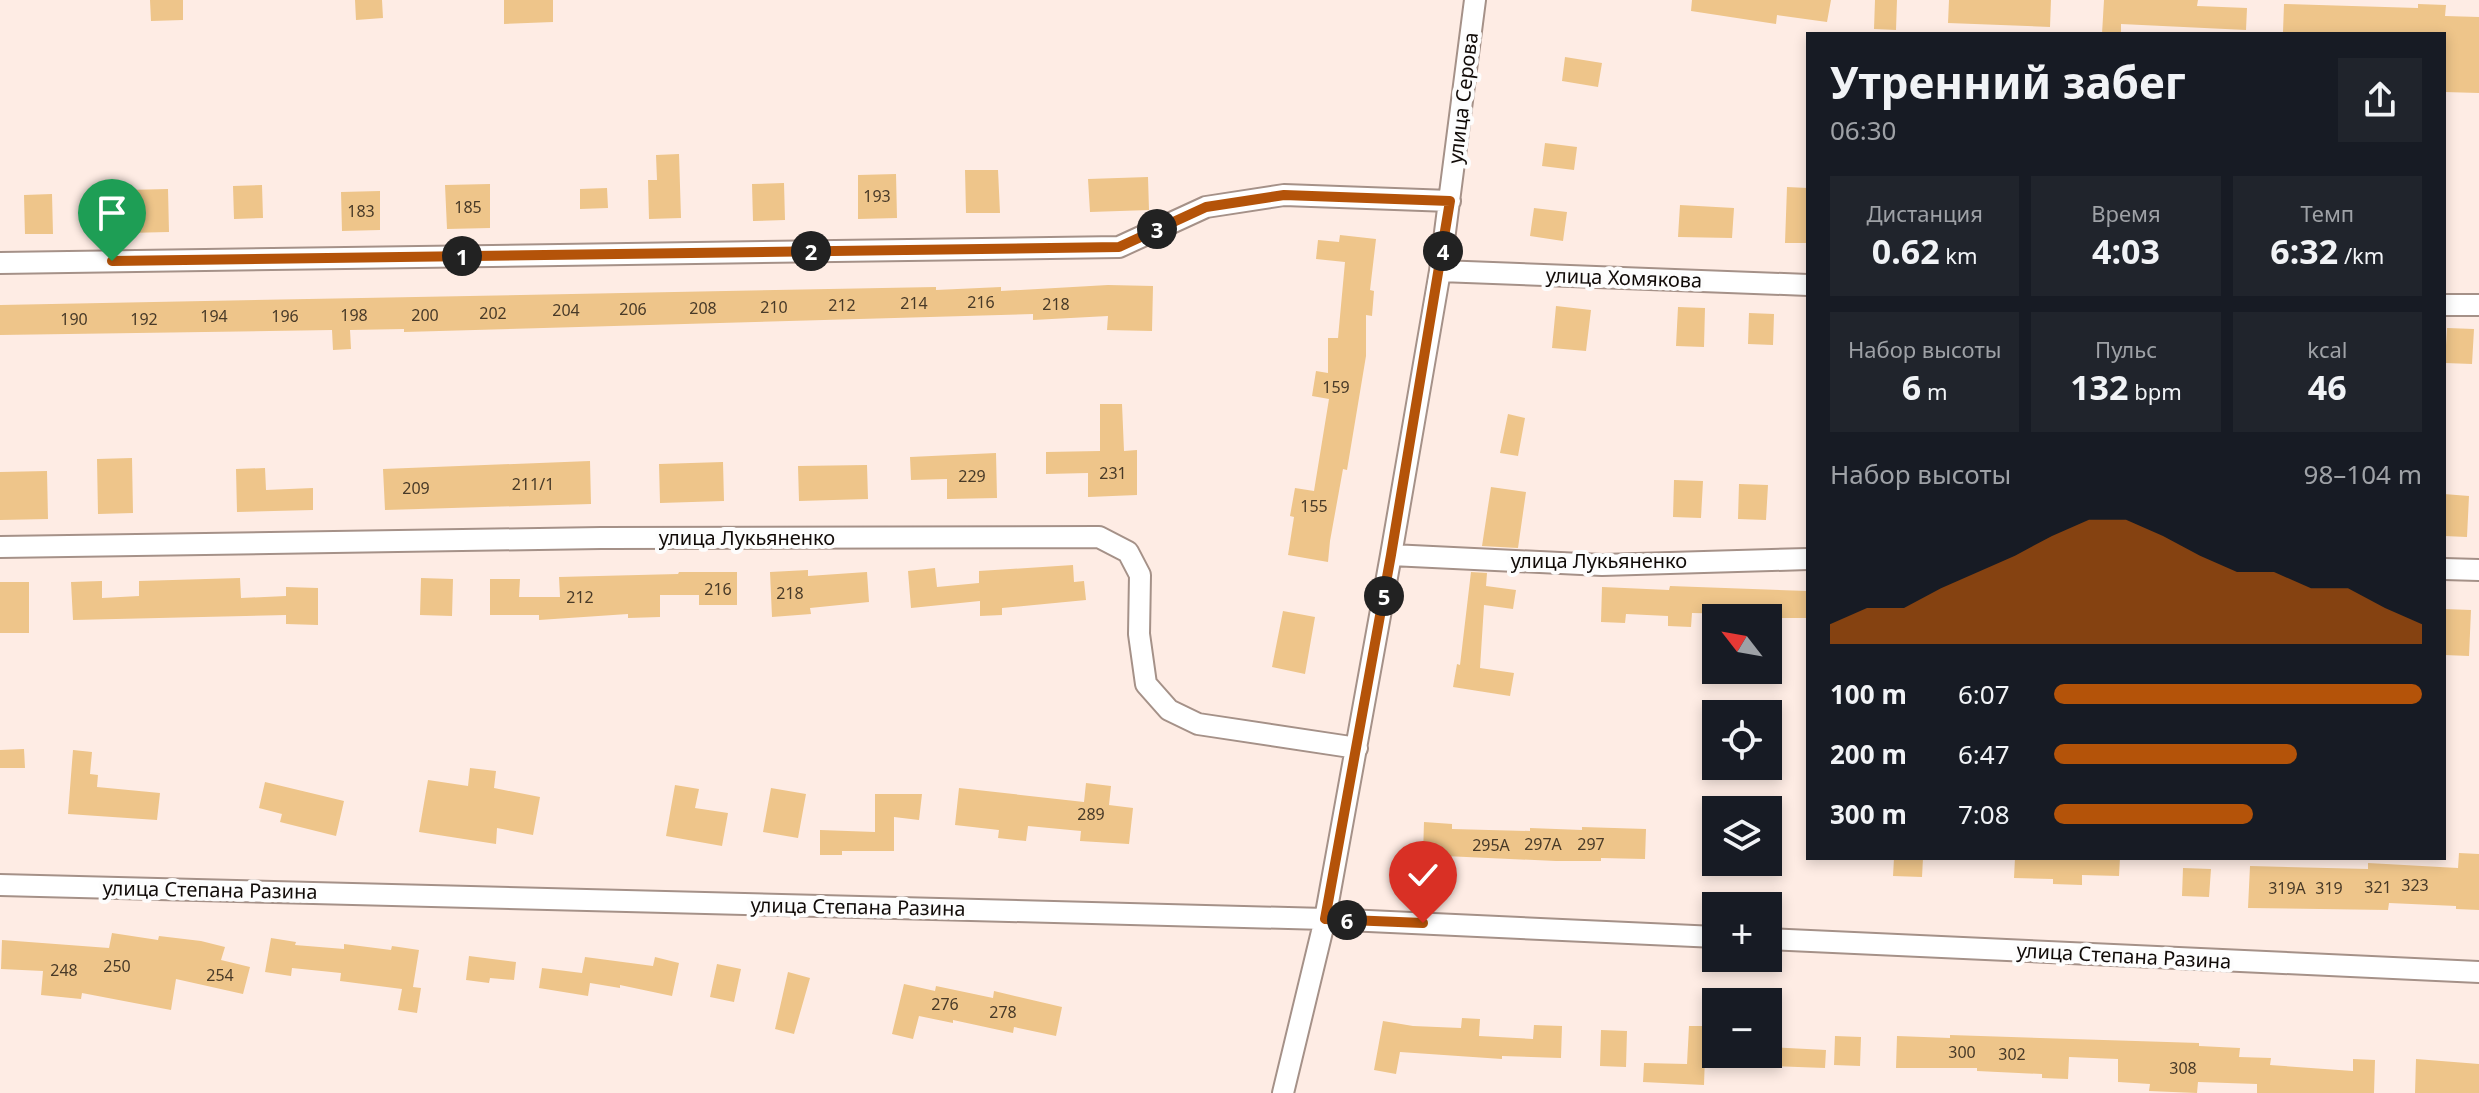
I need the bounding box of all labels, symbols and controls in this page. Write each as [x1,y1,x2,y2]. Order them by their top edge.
street label: улица Серова [1441,31,1484,165]
text: Утренний забег [1830,52,2186,112]
button: share [2338,58,2422,142]
text: 06:30 [1830,112,1896,148]
pin [78,179,146,261]
house number: 193 [863,185,891,207]
icon: arrive [90,191,134,235]
house number: 185 [454,196,482,218]
text: Дистанция [1866,198,1983,228]
text: Время [2091,198,2161,228]
text: Темп [2300,198,2354,228]
house number: 183 [347,200,375,222]
pin: 3 [1137,209,1177,249]
text: 3 [1151,214,1163,244]
text: 0.62 [1872,228,1940,274]
text: 4:03 [2092,228,2160,274]
text: 6:32 [2270,228,2338,274]
pin: 2 [791,231,831,271]
pin: 4 [1423,231,1463,271]
pin: 1 [442,236,482,276]
text: 2 [805,236,817,266]
text: 4 [1437,236,1449,266]
text: km [1940,240,1978,270]
text: /km [2338,240,2384,270]
text: 1 [456,241,468,271]
street label: улица Хомякова [1545,261,1703,294]
house number: 216 [967,291,995,313]
house number: 214 [900,292,928,314]
house number: 218 [1042,293,1070,315]
house number: 212 [828,294,856,316]
house number: 210 [760,296,788,318]
house number: 208 [689,297,717,319]
house number: 206 [619,298,647,320]
house number: 204 [552,299,580,321]
house number: 202 [479,302,507,324]
house number: 198 [340,304,368,326]
house number: 200 [411,304,439,326]
house number: 194 [200,305,228,327]
house number: 196 [271,305,299,327]
house number: 190 [60,308,88,330]
house number: 192 [130,308,158,330]
text: Набор высоты [1848,334,2001,364]
text: Пульс [2095,334,2157,364]
text: kcal [2307,334,2347,364]
text: 6 [1902,364,1921,410]
text: 132 [2070,364,2128,410]
text: 46 [2308,364,2347,410]
house number: 159 [1322,376,1350,398]
text: m [1921,376,1948,406]
text: bpm [2128,376,2182,406]
text: Набор высоты [1830,456,2011,492]
text: 98–104 m [2304,456,2422,492]
house number: 231 [1099,462,1127,484]
house number: 229 [958,465,986,487]
house number: 211/1 [512,473,554,495]
house number: 209 [402,477,430,499]
house number: 155 [1300,495,1328,517]
street label: улица Лукьяненко [659,524,835,551]
street label: улица Лукьяненко [1511,547,1687,574]
pin: 5 [1364,576,1404,616]
house number: 216 [704,578,732,600]
text: 5 [1378,581,1390,611]
house number: 218 [776,582,804,604]
house number: 212 [566,586,594,608]
north arrow [1702,604,1782,684]
map controls [1702,604,1782,1068]
text: 100 m [1830,676,1907,712]
text: 6:07 [1958,676,2010,712]
button: locate [1702,700,1782,780]
text: 200 m [1830,736,1907,772]
text: 6:47 [1958,736,2010,772]
button: layers [1702,796,1782,876]
text: 300 m [1830,796,1907,832]
text: 7:08 [1958,796,2010,832]
house number: 289 [1077,803,1105,825]
house number: 297А [1524,833,1563,855]
house number: 297 [1577,833,1605,855]
house number: 295А [1472,834,1511,856]
pin [1389,841,1457,923]
icon: check [1401,853,1445,897]
street label: улица Степана Разина [102,874,318,905]
house number: 323 [2401,874,2429,896]
house number: 321 [2364,876,2392,898]
house number: 319А [2268,877,2307,899]
house number: 319 [2315,877,2343,899]
street label: улица Степана Разина [750,891,966,922]
button: + [1702,892,1782,972]
pin: 6 [1327,900,1367,940]
text: 6 [1341,905,1353,935]
street label: улица Степана Разина [2016,936,2232,975]
house number: 250 [103,955,131,977]
house number: 248 [50,959,78,981]
house number: 254 [206,964,234,986]
button: − [1702,988,1782,1068]
house number: 276 [931,993,959,1015]
house number: 278 [989,1001,1017,1023]
house number: 300 [1948,1041,1976,1063]
house number: 302 [1998,1043,2026,1065]
house number: 308 [2169,1057,2197,1079]

